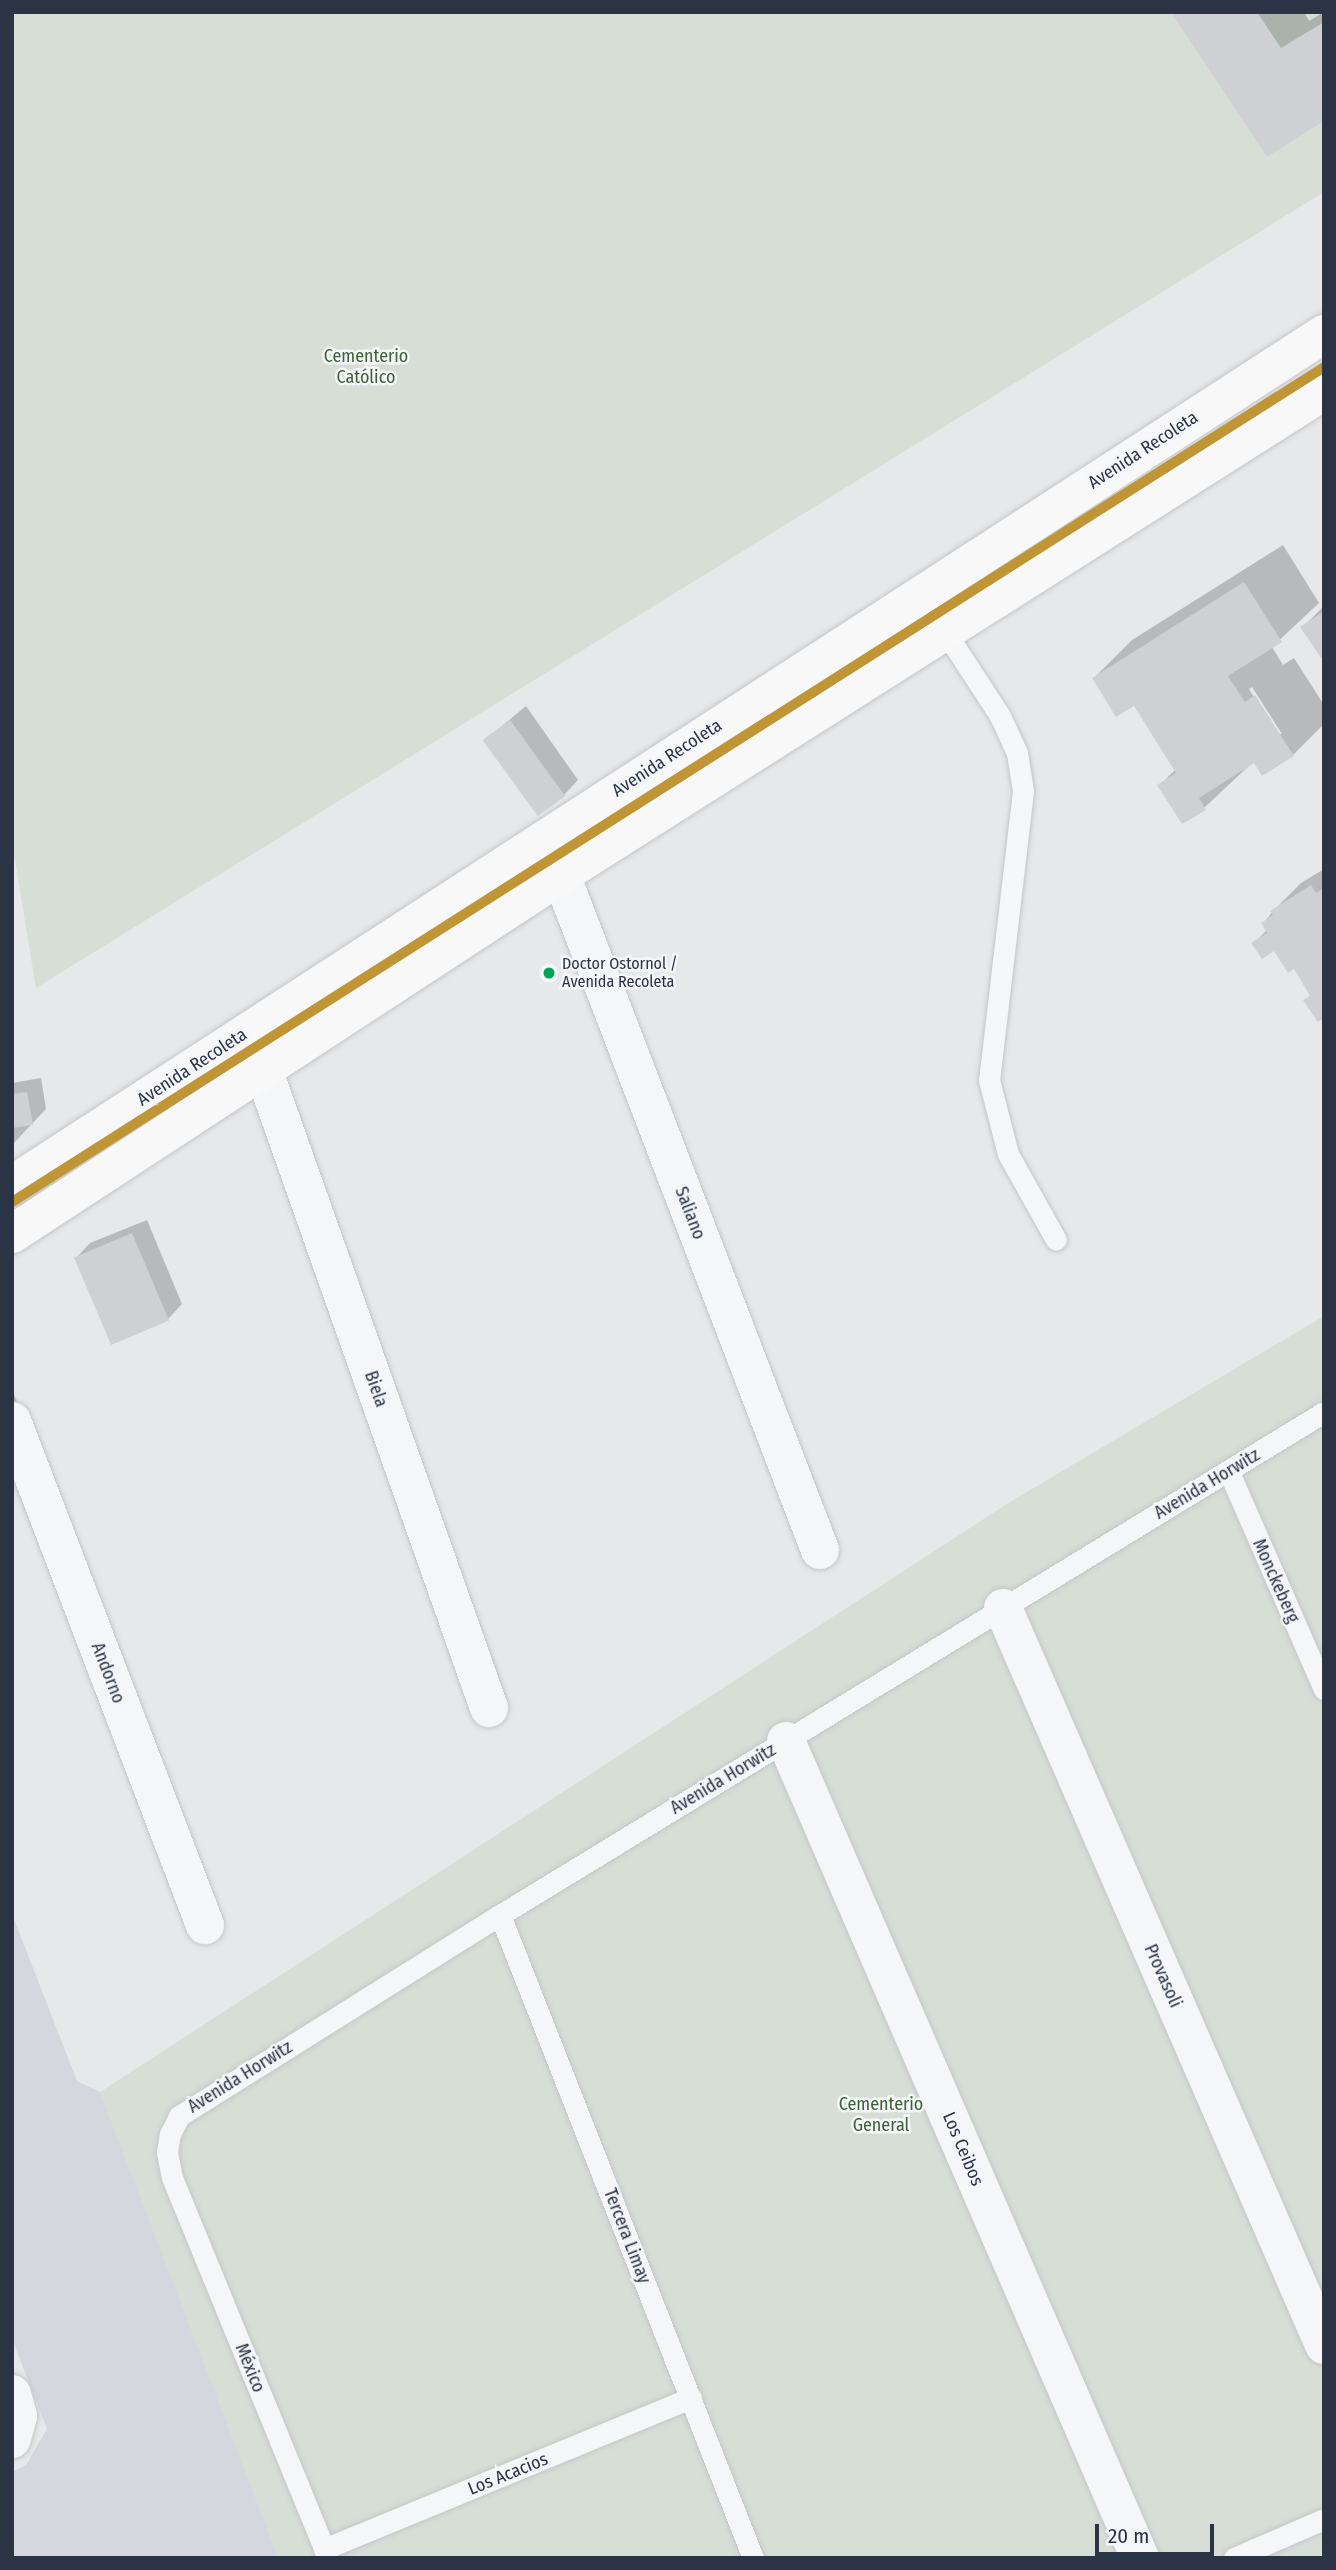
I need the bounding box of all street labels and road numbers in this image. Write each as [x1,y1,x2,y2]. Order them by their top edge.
street label: Avenida Recoleta [1084,407,1202,493]
street label: Avenida Recoleta [608,715,726,801]
street label: Avenida Recoleta [133,1024,251,1110]
street label: Saliano [670,1184,710,1242]
street label: Biela [360,1368,392,1410]
street label: Avenida Horwitz [1150,1444,1264,1524]
street label: Monckeberg [1248,1536,1304,1626]
street label: Andorno [87,1640,129,1706]
street label: Avenida Horwitz [666,1739,780,1819]
street label: Provasoli [1139,1941,1187,2011]
street label: Avenida Horwitz [184,2036,296,2118]
street label: Los Ceibos [938,2109,988,2189]
street label: Tercera Limay [599,2185,655,2287]
street label: México [230,2340,270,2396]
street label: Los Acacios [465,2448,551,2500]

